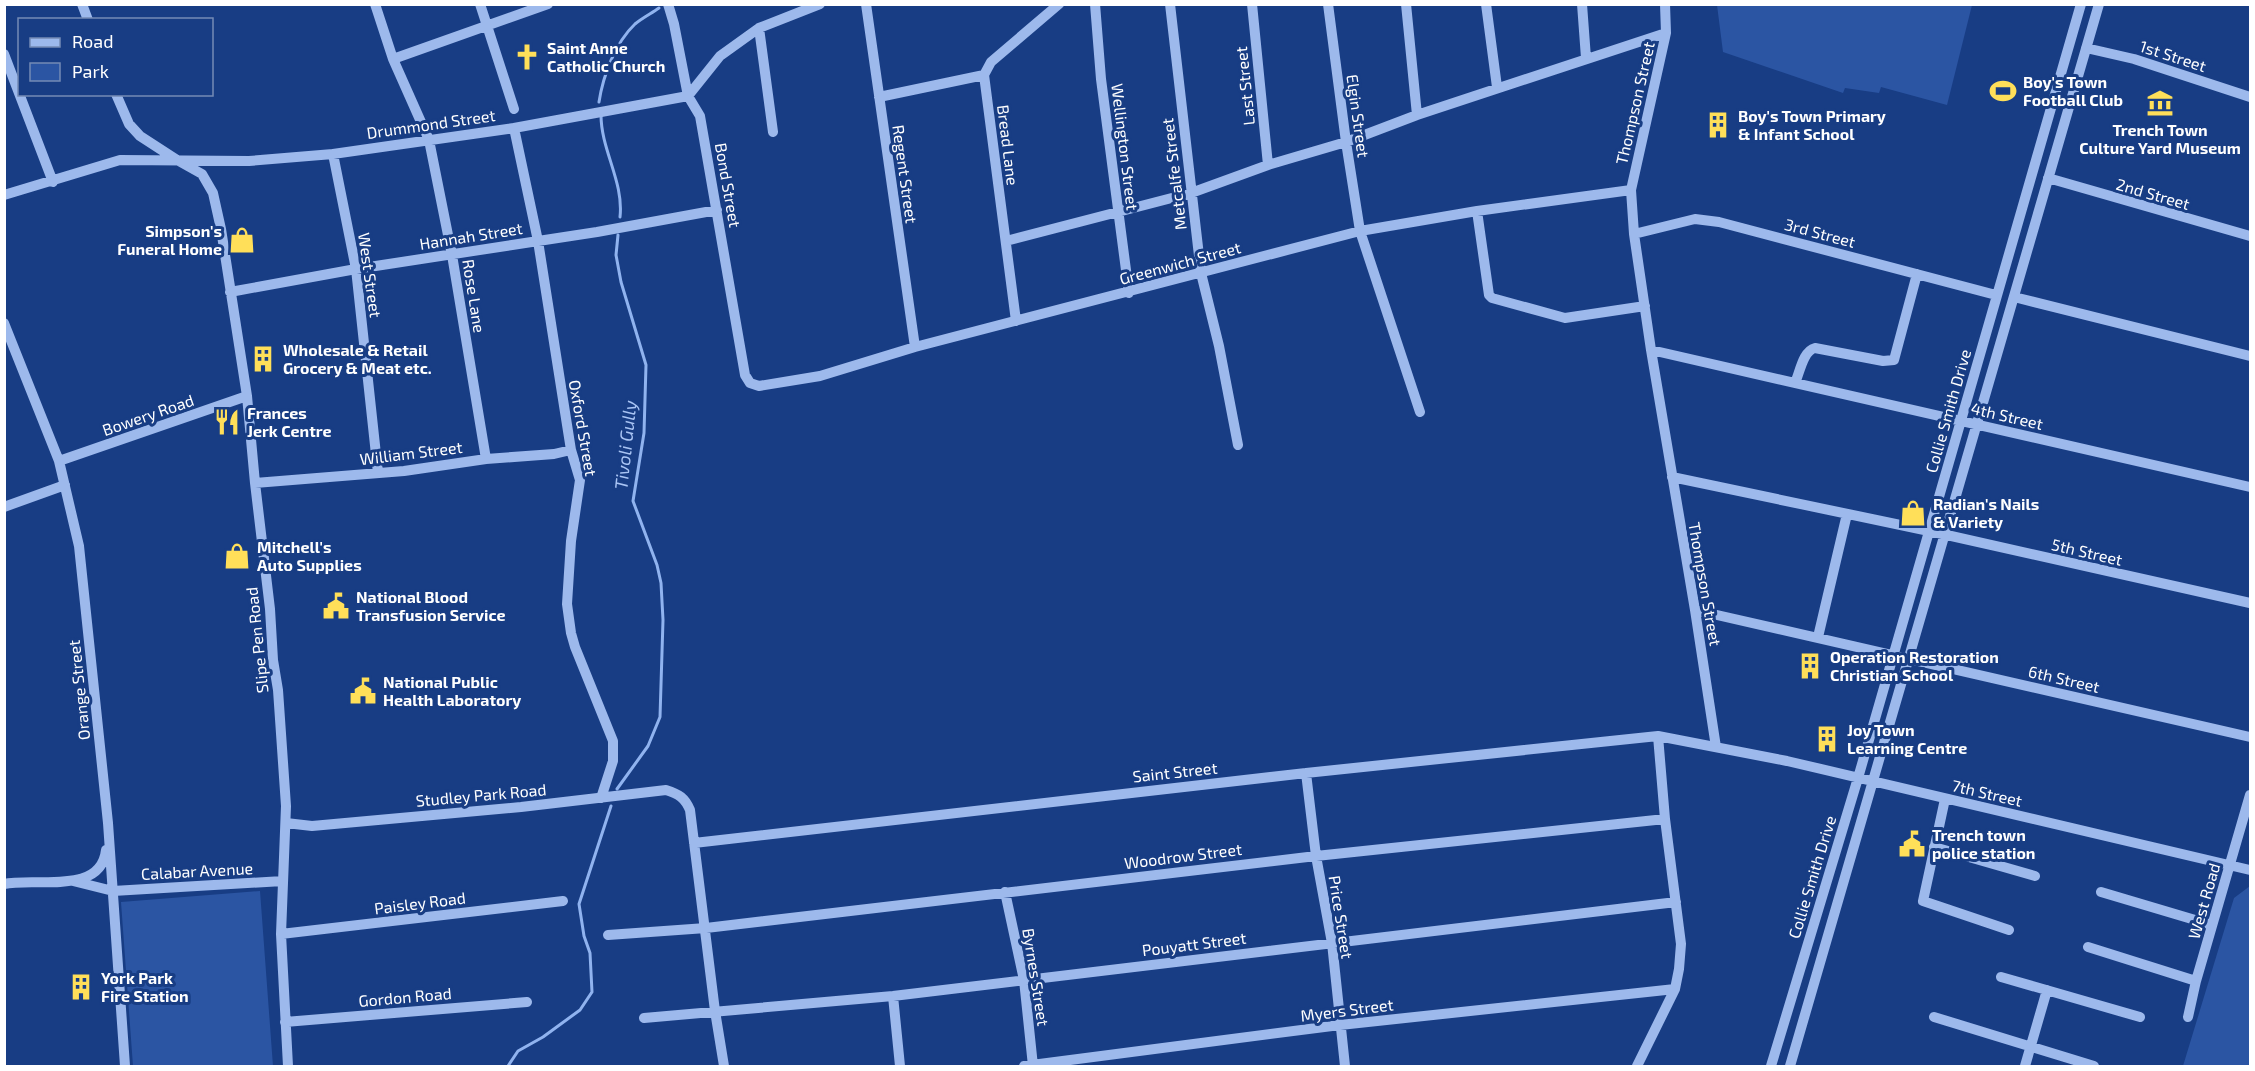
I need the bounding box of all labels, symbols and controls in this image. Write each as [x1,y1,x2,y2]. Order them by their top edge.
legend [18,18,213,96]
text: Road [72,30,113,52]
street label: 1st Street [2138,36,2209,75]
place label: Saint Anne Catholic Church [547,38,665,75]
street label: Thompson Street [1611,40,1658,166]
church icon: Saint Anne Catholic Church [512,42,542,72]
street label: Last Street [1231,46,1258,126]
text: Park [72,60,109,82]
place label: Boy's Town Football Club [2023,72,2123,109]
street label: Elgin Street [1343,73,1374,159]
sports icon: Boy's Town Football Club [1988,76,2018,106]
street label: Wellington Street [1108,82,1143,211]
museum icon: Trench Town Culture Yard Museum [2145,88,2175,118]
street label: Bread Lane [994,104,1023,186]
street label: Drummond Street [365,105,497,142]
place label: Boy's Town Primary & Infant School [1738,106,1886,143]
building icon: Boy's Town Primary & Infant School [1703,110,1733,140]
street label: Metcalfe Street [1157,117,1190,231]
place label: Trench Town Culture Yard Museum [2079,120,2241,157]
street label: Regent Street [889,123,922,224]
street label: Bond Street [712,141,745,229]
street label: 2nd Street [2114,174,2192,213]
street label: 3rd Street [1783,214,1858,251]
street label: Hannah Street [418,218,524,253]
place label: Simpson's Funeral Home [117,221,222,258]
shop icon: Simpson's Funeral Home [227,225,257,255]
street label: West Street [355,231,386,319]
street label: Greenwich Street [1117,237,1243,288]
street label: Rose Lane [459,258,490,334]
place label: Wholesale & Retail Grocery & Meat etc. [283,340,432,378]
building icon: Wholesale & Retail Grocery & Meat etc. [248,344,278,374]
street label: Collie Smith Drive [1921,347,1974,475]
street label: Oxford Street [566,378,601,478]
street label: Bowery Road [100,390,196,439]
street label: 4th Street [1969,398,2045,433]
water label: Tivoli Gully [609,399,641,491]
place label: Frances Jerk Centre [247,403,331,440]
restaurant icon: Frances Jerk Centre [212,407,242,437]
street label: William Street [358,437,463,468]
place label: Radian's Nails & Variety [1933,494,2039,532]
shop icon: Radian's Nails & Variety [1898,498,1928,528]
street label: Thompson Street [1685,520,1726,647]
street label: 5th Street [2050,534,2124,569]
place label: Mitchell's Auto Supplies [257,537,362,574]
shop icon: Mitchell's Auto Supplies [222,541,252,571]
street label: Slipe Pen Road [241,586,272,694]
place label: National Blood Transfusion Service [356,587,506,624]
public building icon: National Blood Transfusion Service [321,591,351,621]
street label: Orange Street [64,639,93,741]
place label: Operation Restoration Christian School [1830,647,1999,684]
building icon: Operation Restoration Christian School [1795,651,1825,681]
street label: 6th Street [2027,661,2102,696]
place label: National Public Health Laboratory [383,672,521,710]
public building icon: National Public Health Laboratory [348,676,378,706]
place label: Joy Town Learning Centre [1847,720,1967,757]
building icon: Joy Town Learning Centre [1812,724,1842,754]
street label: Saint Street [1132,758,1218,785]
street label: 7th Street [1950,775,2024,810]
street label: Studley Park Road [415,779,547,810]
street label: Collie Smith Drive [1784,813,1839,941]
place label: Trench town police station [1932,825,2035,862]
public building icon: Trench town police station [1897,829,1927,859]
street label: Woodrow Street [1123,839,1243,872]
street label: Calabar Avenue [140,858,254,883]
street label: West Road [2184,861,2223,941]
street label: Price Street [1326,874,1357,960]
street label: Paisley Road [373,887,467,918]
street label: Byrnes Street [1019,927,1054,1027]
street label: Pouyatt Street [1141,928,1247,959]
place label: York Park Fire Station [101,968,189,1005]
building icon: York Park Fire Station [66,972,96,1002]
street label: Gordon Road [358,983,452,1010]
street label: Myers Street [1299,994,1395,1025]

